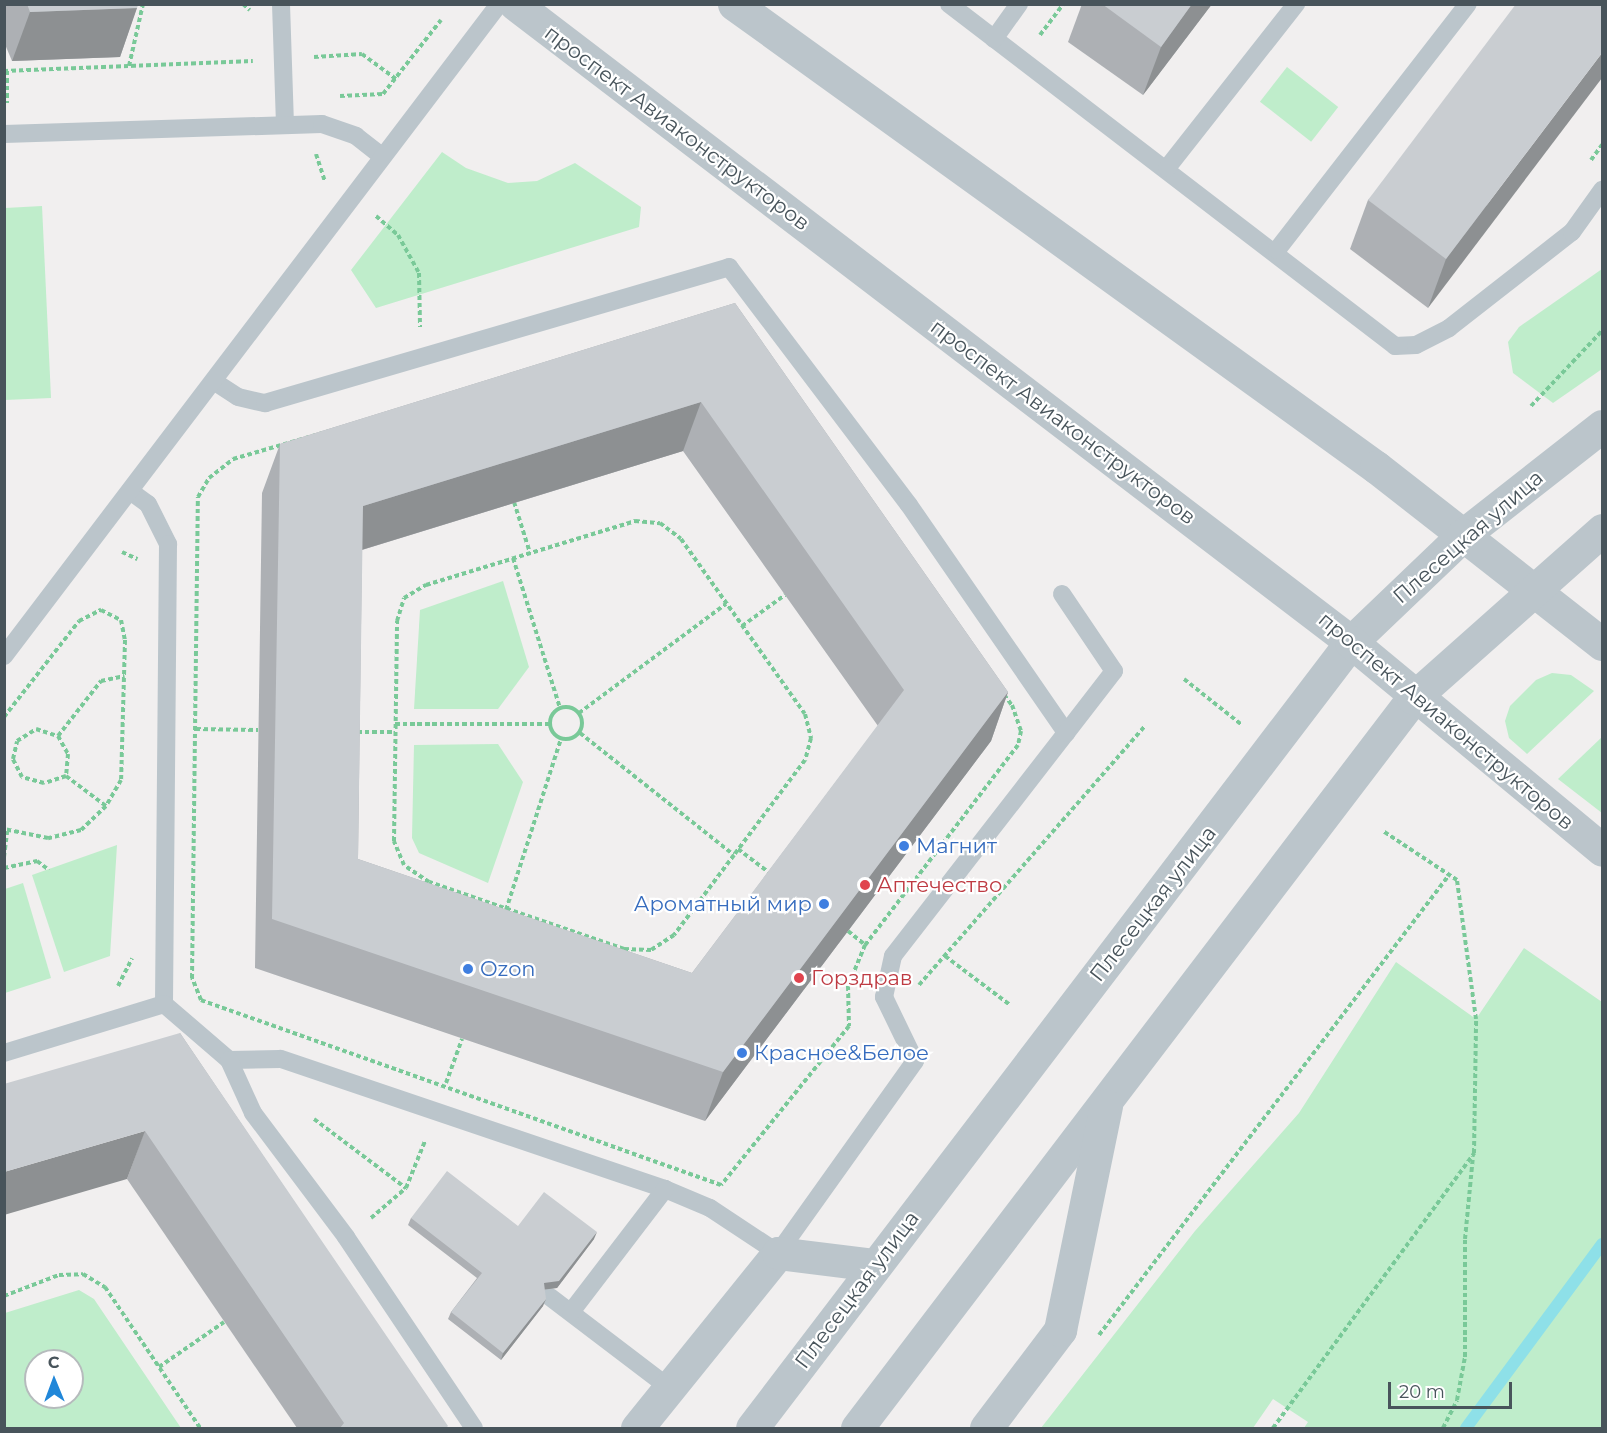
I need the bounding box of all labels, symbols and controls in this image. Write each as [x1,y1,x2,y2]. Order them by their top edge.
street label: проспект Авиаконструкторов [539,20,815,236]
street label: проспект Авиаконструкторов [925,314,1201,530]
street label: Плесецкая улица [1388,465,1548,609]
street label: проспект Авиаконструкторов [1313,607,1579,835]
street label: Плесецкая улица [1084,821,1222,987]
place label: Магнит [916,833,997,859]
marker: Магнит [897,839,911,853]
place label: Аптечество [877,872,1002,898]
marker: Аптечество [858,878,872,892]
place label: Ароматный мир [634,891,812,917]
marker: Ароматный мир [817,897,831,911]
place label: Ozon [480,956,536,982]
marker: Ozon [461,962,475,976]
place label: Горздрав [811,965,912,991]
marker: Горздрав [792,971,806,985]
place label: Красное&Белое [754,1040,929,1066]
marker: Красное&Белое [735,1046,749,1060]
street label: Плесецкая улица [790,1206,924,1374]
north arrow [24,1349,84,1409]
text: С [48,1353,60,1372]
scale bar [1391,1370,1516,1408]
text: 20 m [1399,1381,1445,1403]

